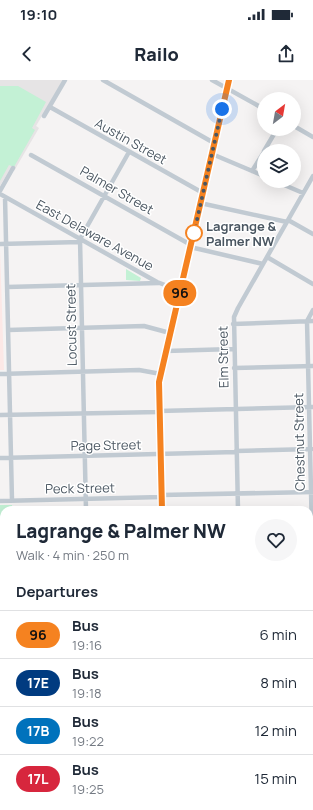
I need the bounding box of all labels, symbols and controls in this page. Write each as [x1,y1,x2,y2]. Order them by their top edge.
text: 19:10 [20,4,57,25]
text: Railo [134,42,179,66]
icon: back [16,43,38,65]
icon: share [275,43,297,65]
north arrow [257,92,301,136]
map controls [257,92,301,188]
your location [212,99,232,119]
street label: Austin Street [92,114,170,168]
button: layers [257,144,301,188]
street label: Palmer Street [77,162,157,218]
street label: East Delaware Avenue [33,195,157,275]
place label: Lagrange & Palmer NW [206,217,277,250]
marker: Lagrange & Palmer NW [185,224,203,242]
line badge: 96 [162,280,198,306]
text: 96 [171,283,189,302]
street label: Locust Street [61,284,81,366]
street label: Elm Street [213,326,233,388]
street label: Chestnut Street [289,393,309,491]
street label: Page Street [70,435,142,455]
street label: Peck Street [45,478,115,498]
text: Lagrange & Palmer NW [16,518,226,544]
button: heart [255,519,297,561]
text: Walk · 4 min · 250 m [16,546,129,564]
text: Departures [16,581,98,602]
text: Bus [72,615,99,636]
text: 6 min [260,624,297,645]
text: 96 [29,625,47,644]
text: 19:16 [72,636,102,654]
text: Bus [72,663,99,684]
text: 8 min [260,672,297,693]
text: 17E [27,673,49,692]
text: 19:18 [72,684,102,702]
text: Bus [72,711,99,732]
text: 12 min [254,720,297,741]
text: 17B [27,721,49,740]
text: 19:22 [72,732,104,750]
text: Bus [72,759,99,780]
text: 15 min [254,768,297,789]
text: 17L [27,769,49,788]
text: 19:25 [72,780,104,798]

